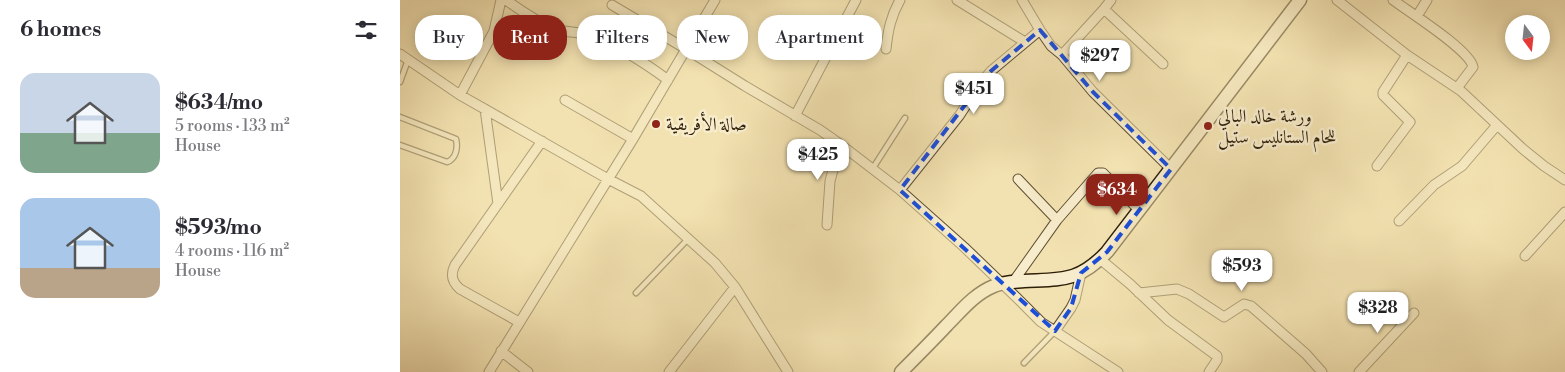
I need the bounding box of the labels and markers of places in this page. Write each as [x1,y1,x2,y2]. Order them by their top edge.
pin: $297 [1070,39,1130,82]
pin: $451 [944,72,1004,115]
place label: ورشة خالد البالي للحام الستانليس ستيل [1218,105,1336,153]
place label: صالة الأفريقية [666,111,747,136]
marker: صالة الأفريقية [650,118,662,130]
marker: ورشة خالد البالي للحام الستانليس ستيل [1202,120,1214,132]
pin: $425 [788,138,848,181]
pin: $634 [1087,174,1147,216]
pin: $593 [1212,250,1272,292]
pin: $328 [1348,292,1408,334]

